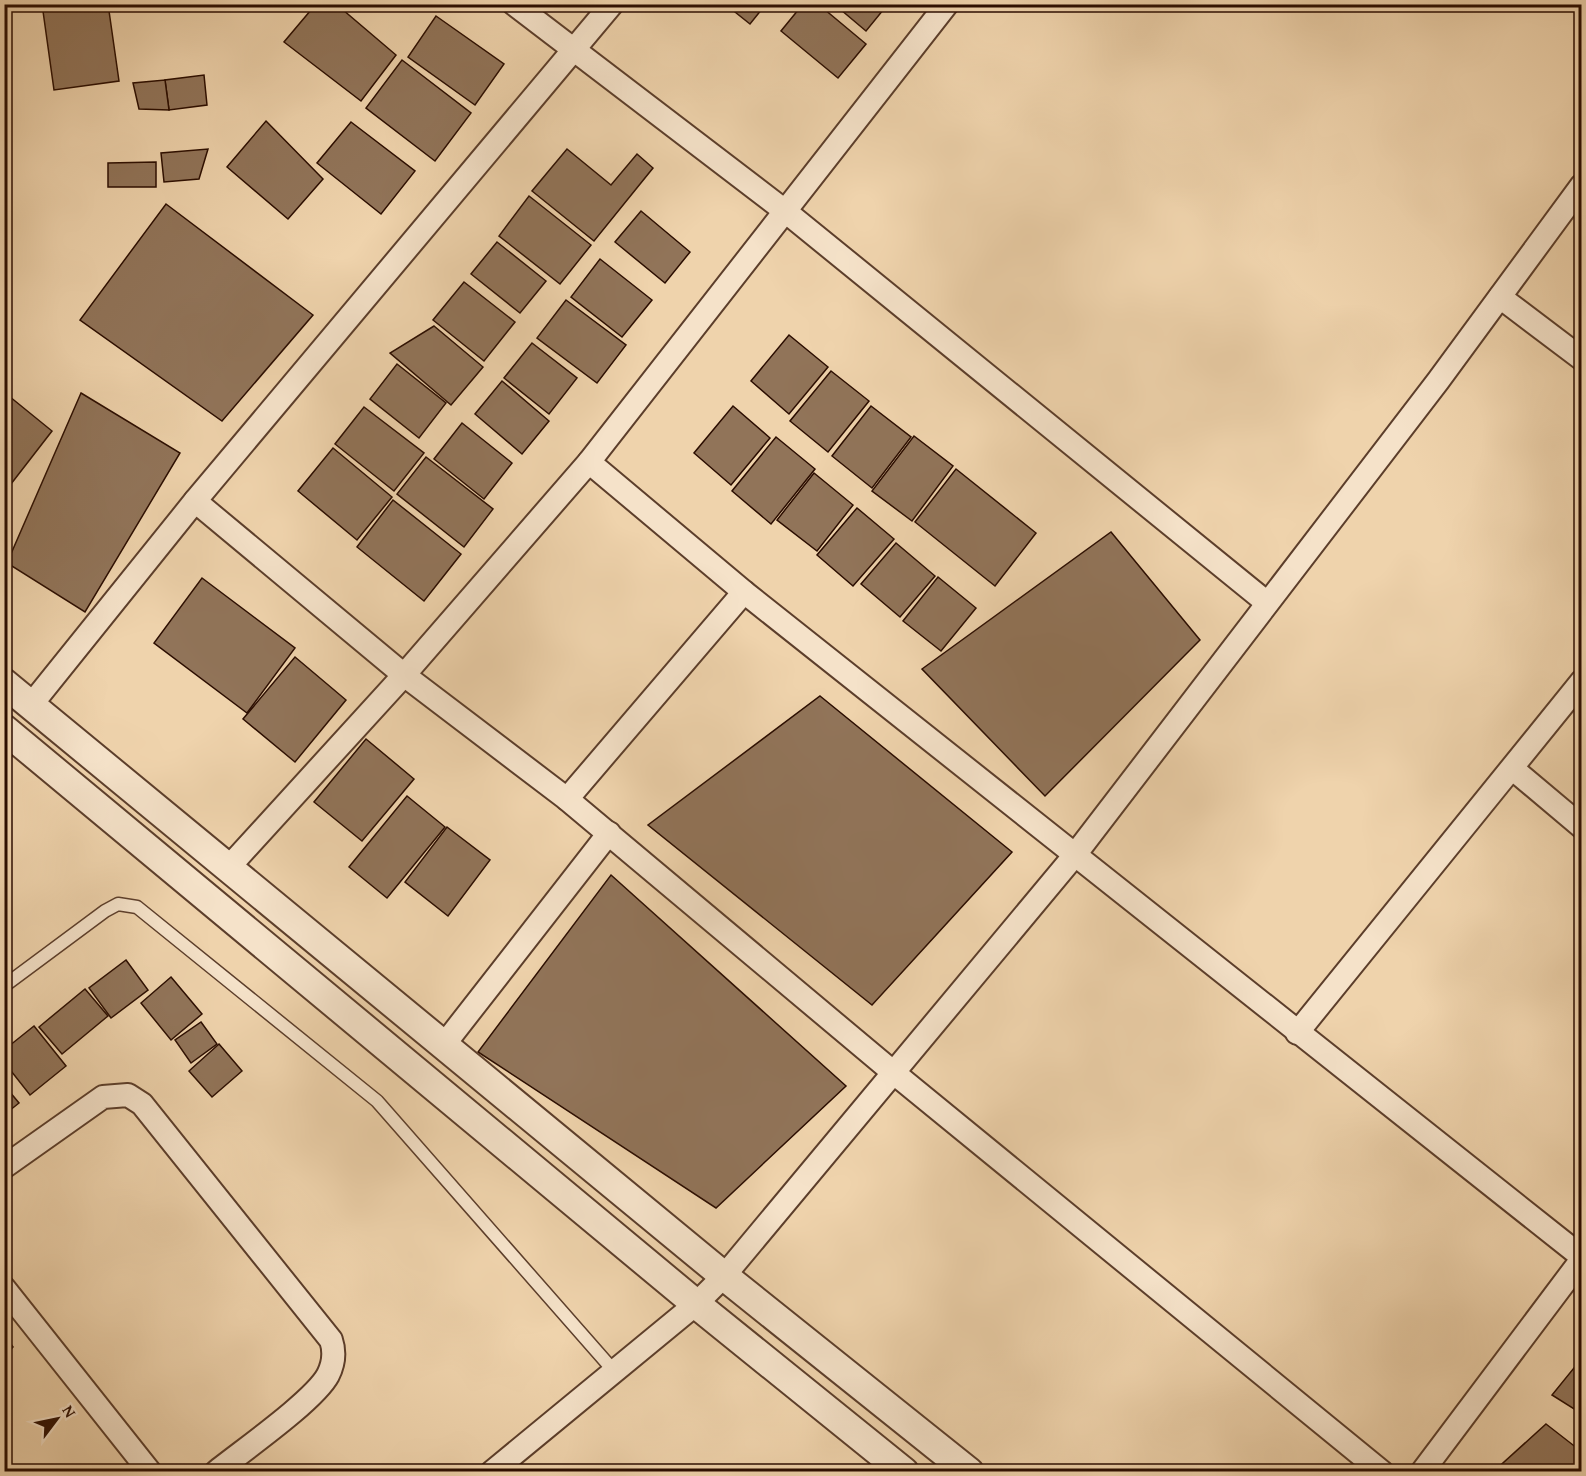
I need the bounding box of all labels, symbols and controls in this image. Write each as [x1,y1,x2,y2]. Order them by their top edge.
north arrow [27,1389,87,1449]
text: N [57,1400,83,1422]

